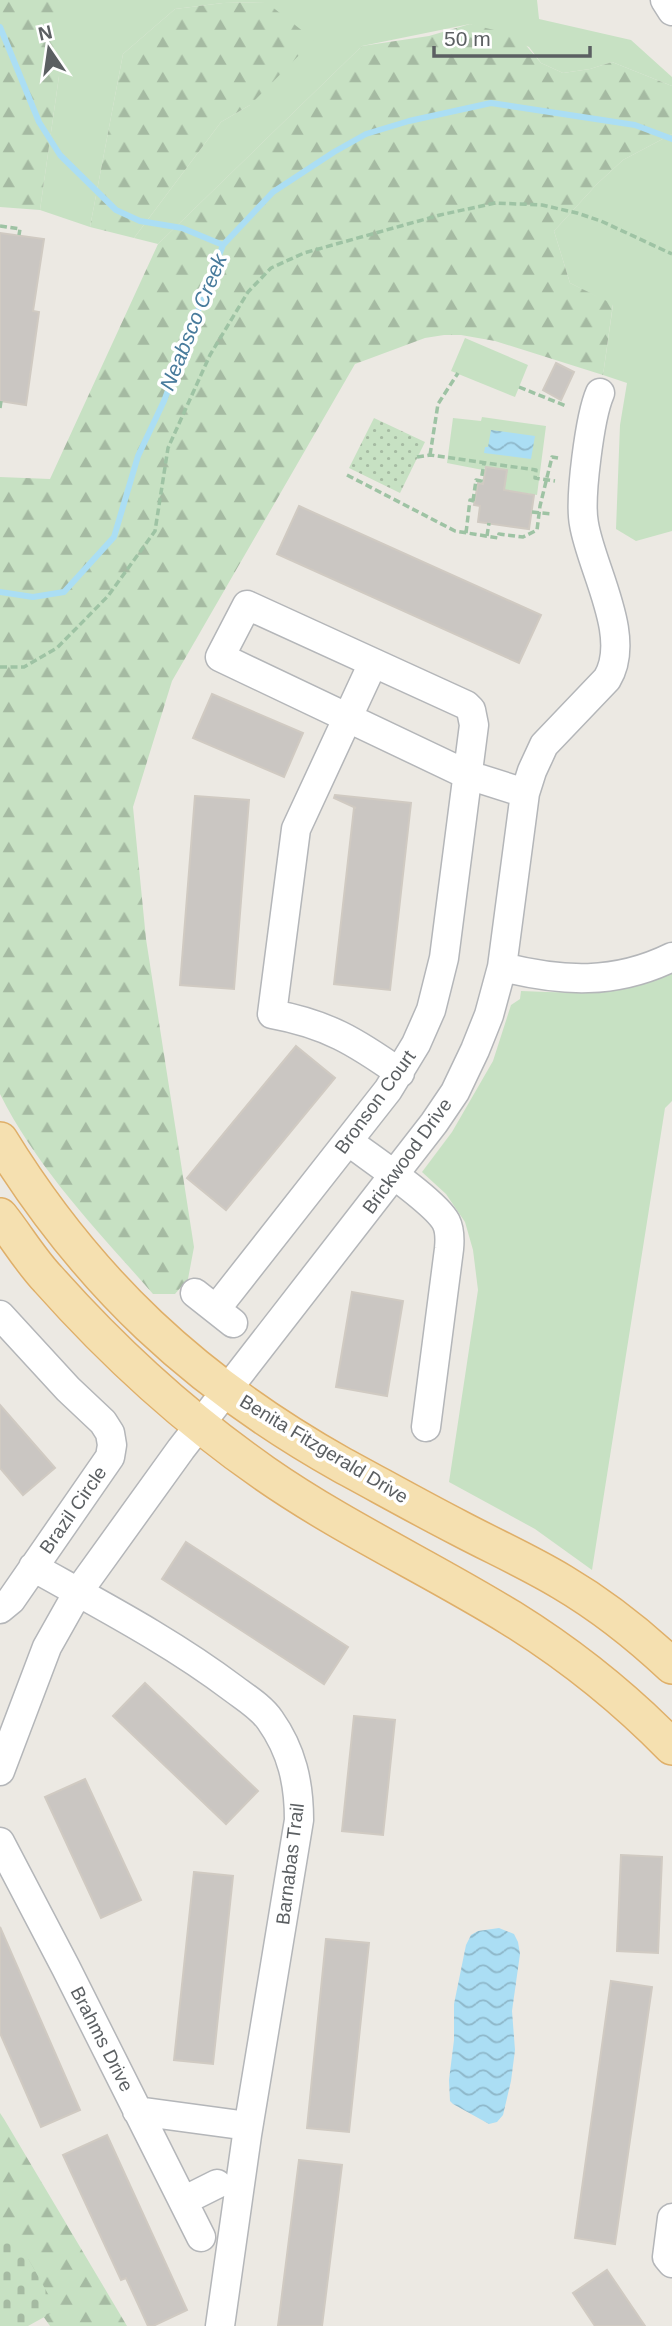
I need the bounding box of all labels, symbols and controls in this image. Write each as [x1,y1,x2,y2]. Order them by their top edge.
north arrow [14,14,84,84]
scale bar [434,14,590,58]
text: N [36,21,54,45]
text: 50 m [444,27,491,50]
water label: Neabsco Creek [155,249,231,393]
street label: Bronson Court [330,1046,420,1158]
street label: Brickwood Drive [358,1094,456,1218]
street label: Benita Fitzgerald Drive [236,1391,412,1507]
street label: Brazil Circle [35,1462,111,1558]
street label: Barnabas Trail [272,1802,308,1926]
street label: Brahms Drive [67,1983,137,2095]

